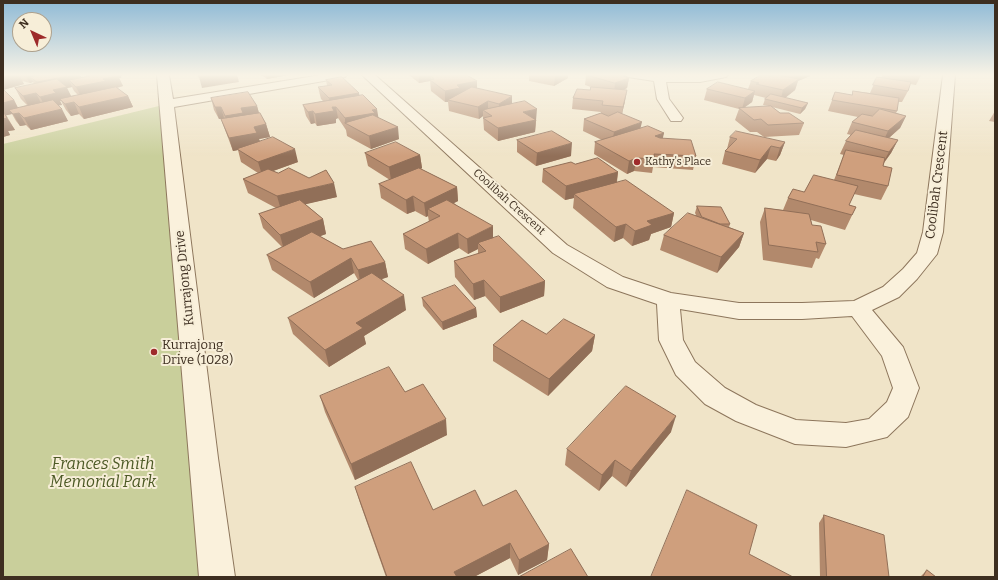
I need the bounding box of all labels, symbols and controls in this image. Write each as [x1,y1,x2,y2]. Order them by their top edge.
north arrow [12,12,52,52]
text: N [16,16,32,31]
street label: Coolibah Crescent [923,130,951,240]
place label: Kathy's Place [645,155,711,169]
marker: Kathy's Place [632,157,642,167]
street label: Coolibah Crescent [470,166,548,238]
street label: Kurrajong Drive [172,229,198,327]
place label: Kurrajong Drive (1028) [162,337,233,368]
marker: Kurrajong Drive (1028) [149,347,159,357]
park label: Frances Smith Memorial Park [50,455,156,493]

